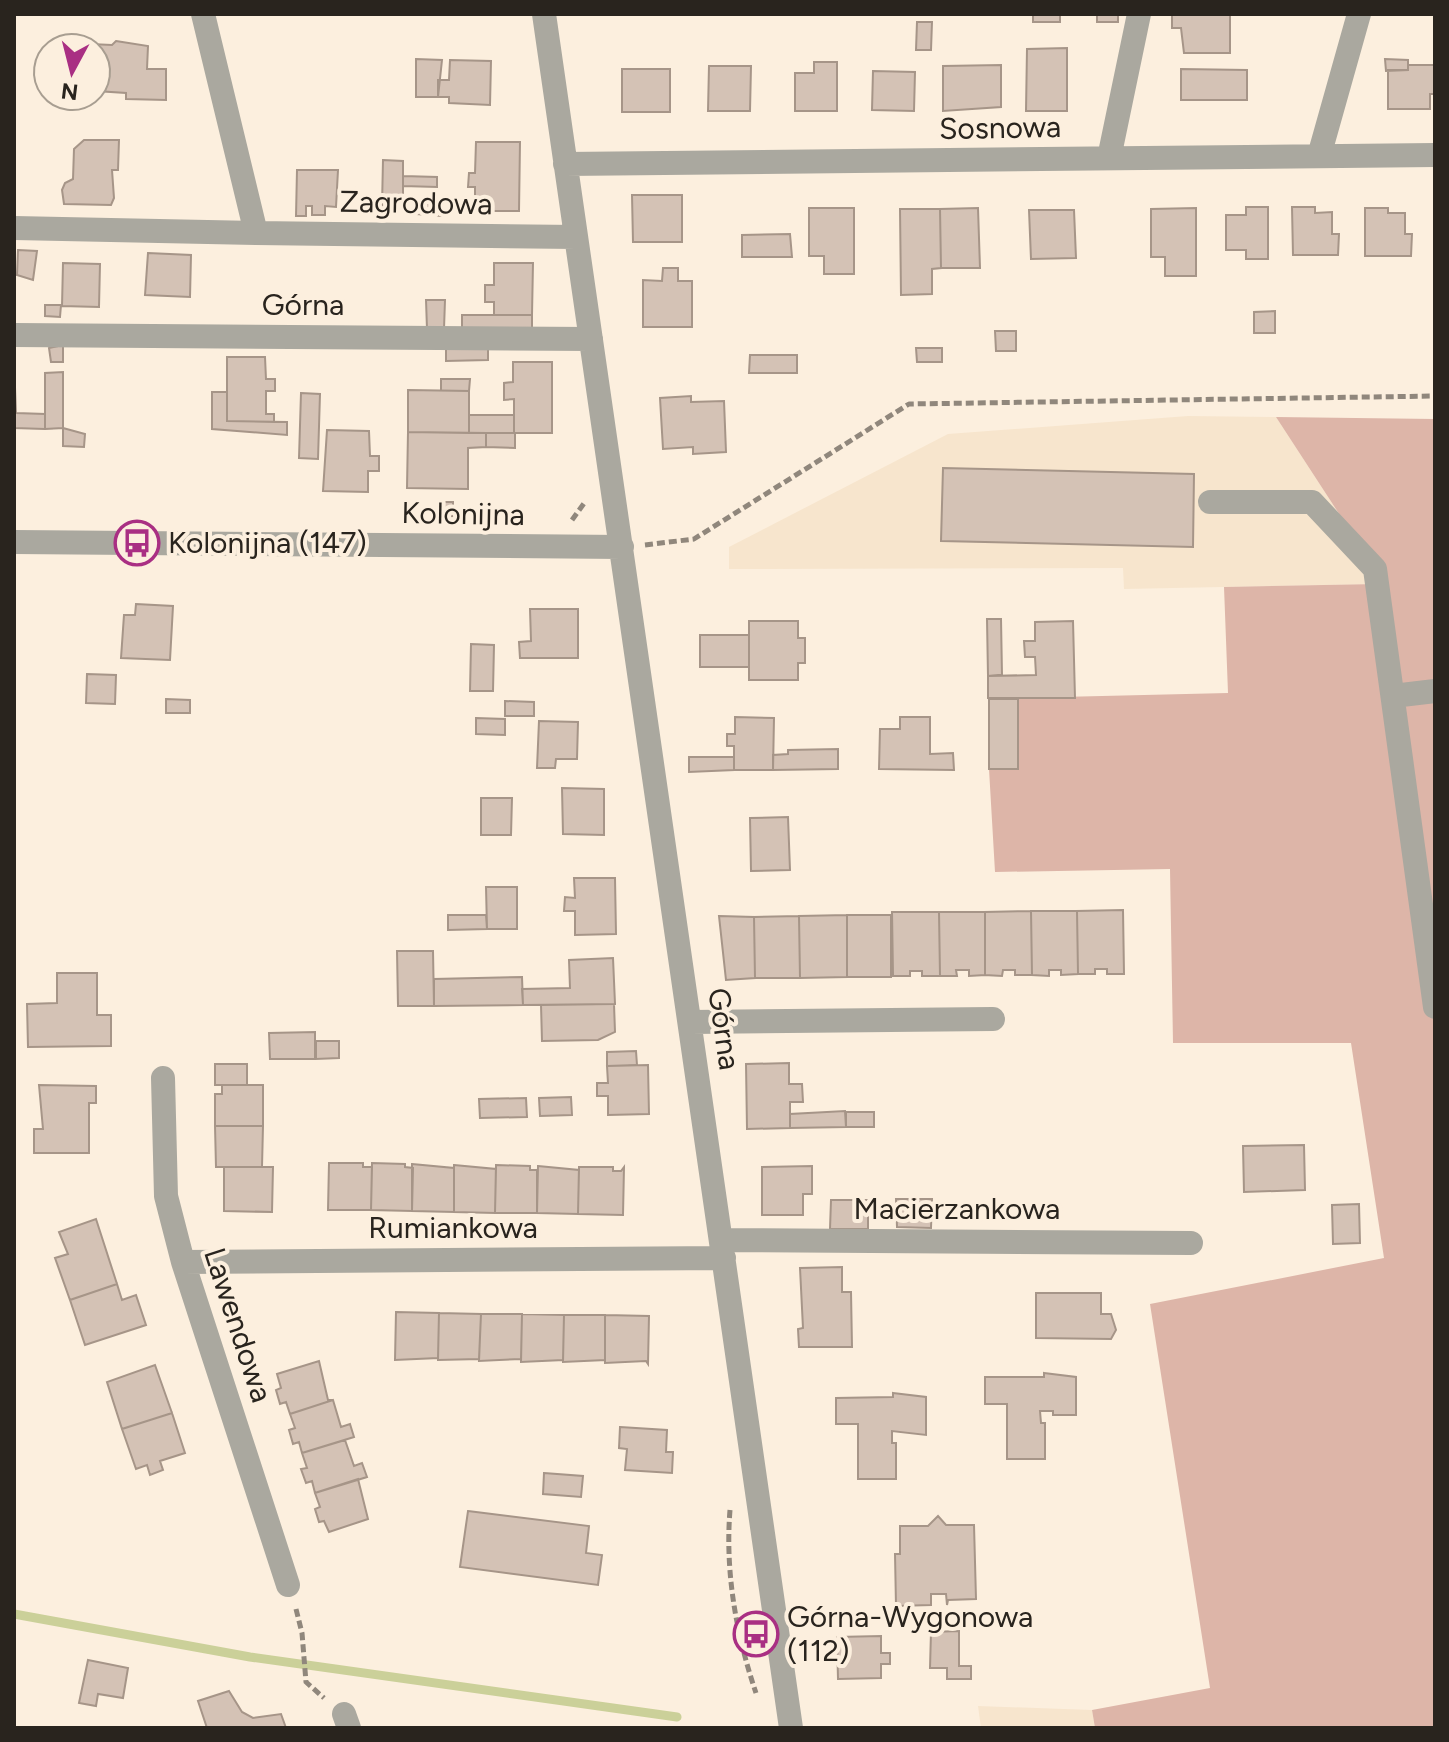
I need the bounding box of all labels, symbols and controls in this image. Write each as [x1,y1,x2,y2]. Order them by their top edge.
north arrow [32,32,112,112]
text: N [60,77,80,106]
street label: Sosnowa [939,108,1061,147]
street label: Zagrodowa [339,183,493,222]
street label: Górna [262,286,344,323]
street label: Kolonijna [401,494,525,533]
bus stop icon: Kolonijna (147) [113,519,161,567]
place label: Kolonijna (147) [168,524,367,561]
street label: Górna [700,986,749,1072]
street label: Macierzankowa [854,1190,1060,1227]
street label: Rumiankowa [368,1209,538,1246]
street label: Lawendowa [196,1243,281,1407]
place label: Górna-Wygonowa (112) [787,1598,1033,1669]
bus stop icon: Górna-Wygonowa (112) [732,1610,780,1658]

